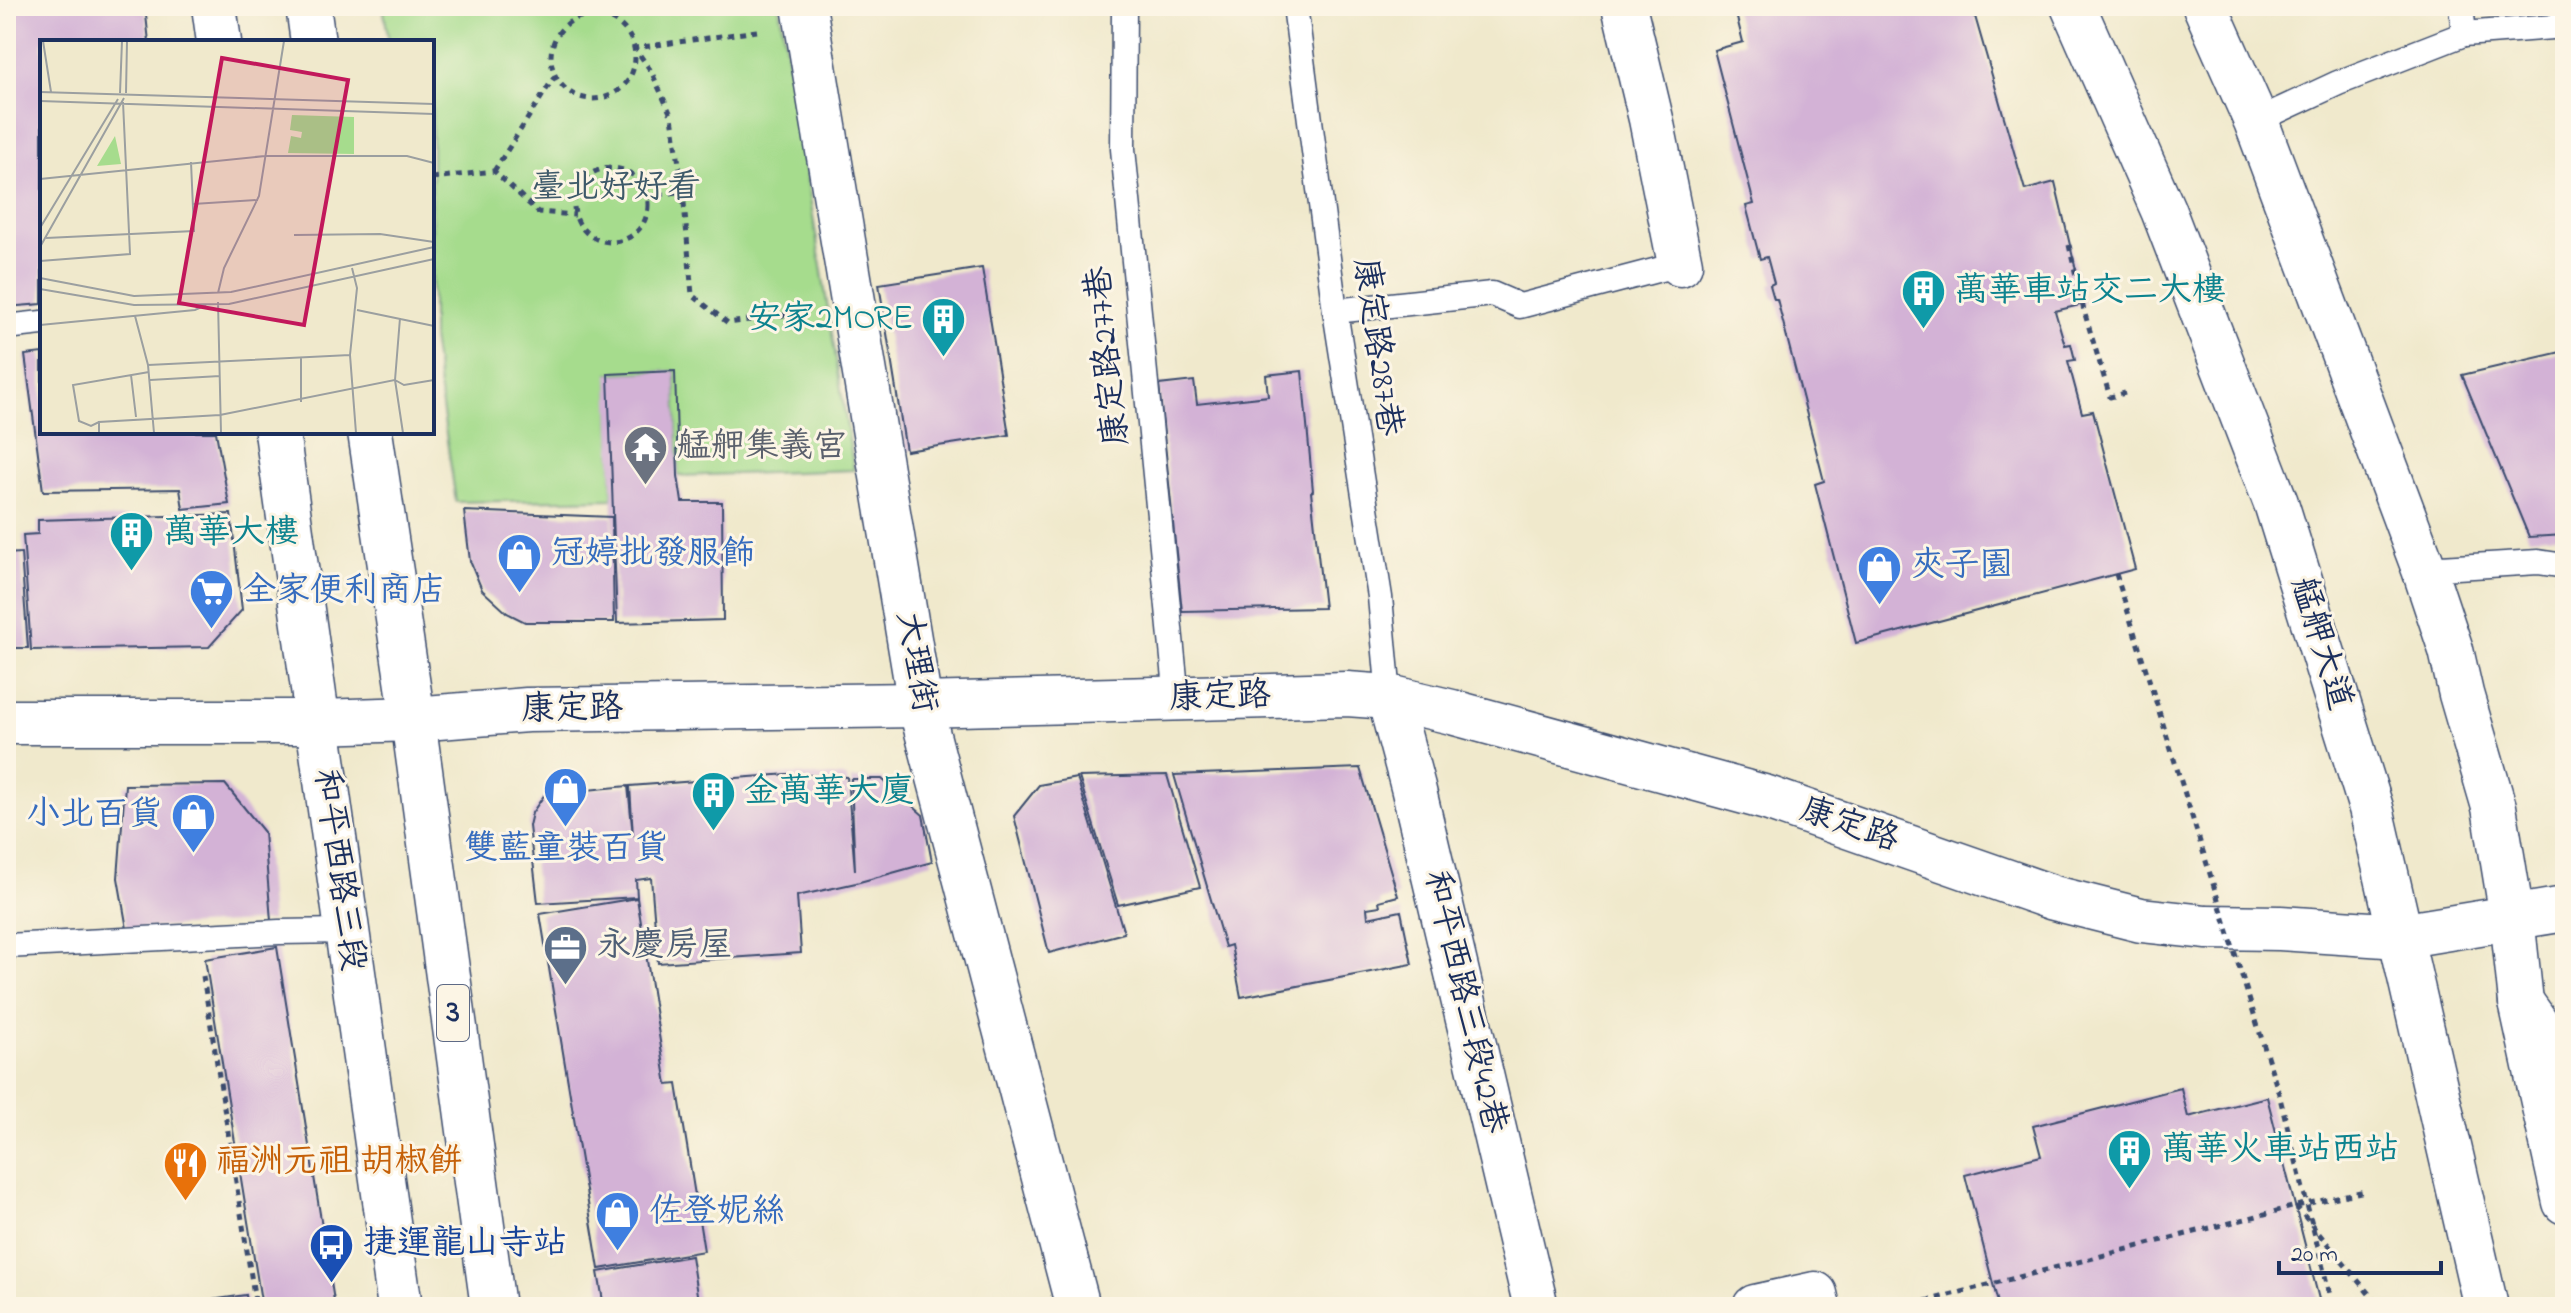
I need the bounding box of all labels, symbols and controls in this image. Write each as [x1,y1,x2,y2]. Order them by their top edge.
inset map [40,40,434,434]
park label: 臺北好好看 [531,164,701,214]
street label: 康定路287巷 [1339,255,1413,439]
street label: 康定路277巷 [1075,263,1143,449]
place label: 萬華車站交二大樓 [1954,267,2226,317]
building icon: 萬華車站交二大樓 [1899,268,1947,331]
place label: 安家2MORE [748,295,913,345]
building icon: 安家2MORE [920,296,968,359]
place label: 艋舺集義宮 [677,423,847,473]
temple icon: 艋舺集義宮 [622,424,670,487]
place label: 萬華大樓 [163,509,299,559]
building icon: 萬華大樓 [108,510,156,573]
place label: 冠婷批發服飾 [551,530,755,580]
shop icon: 冠婷批發服飾 [496,531,544,594]
place label: 夾子園 [1911,542,2013,592]
shop icon: 夾子園 [1856,543,1904,606]
place label: 全家便利商店 [242,567,446,617]
supermarket icon: 全家便利商店 [187,568,235,631]
street label: 艋舺大道 [2276,572,2364,716]
street label: 大理街 [882,607,948,717]
street label: 康定路 [1168,671,1272,725]
street label: 康定路 [521,684,623,736]
street label: 和平西路三段 [299,766,377,974]
shop icon: 雙藍童裝百貨 [542,766,590,829]
place label: 金萬華大廈 [744,768,914,818]
building icon: 金萬華大廈 [689,769,737,832]
street label: 康定路 [1793,786,1905,866]
place label: 小北百貨 [26,791,162,841]
shop icon: 小北百貨 [169,792,217,855]
place label: 雙藍童裝百貨 [464,825,668,875]
street label: 和平西路三段42巷 [1409,865,1519,1139]
place label: 永慶房屋 [597,922,733,972]
office icon: 永慶房屋 [542,923,590,986]
road number: 3 [437,985,469,1041]
place label: 萬華火車站西站 [2161,1126,2399,1176]
building icon: 萬華火車站西站 [2106,1127,2154,1190]
place label: 福洲元祖 胡椒餅 [216,1138,463,1188]
restaurant icon: 福洲元祖 胡椒餅 [161,1139,209,1202]
place label: 佐登妮絲 [649,1188,785,1238]
shop icon: 佐登妮絲 [594,1189,642,1252]
place label: 捷運龍山寺站 [363,1220,567,1270]
bus stop icon: 捷運龍山寺站 [308,1221,356,1284]
scale bar [2279,1225,2441,1275]
text: 20 m [2291,1238,2338,1273]

